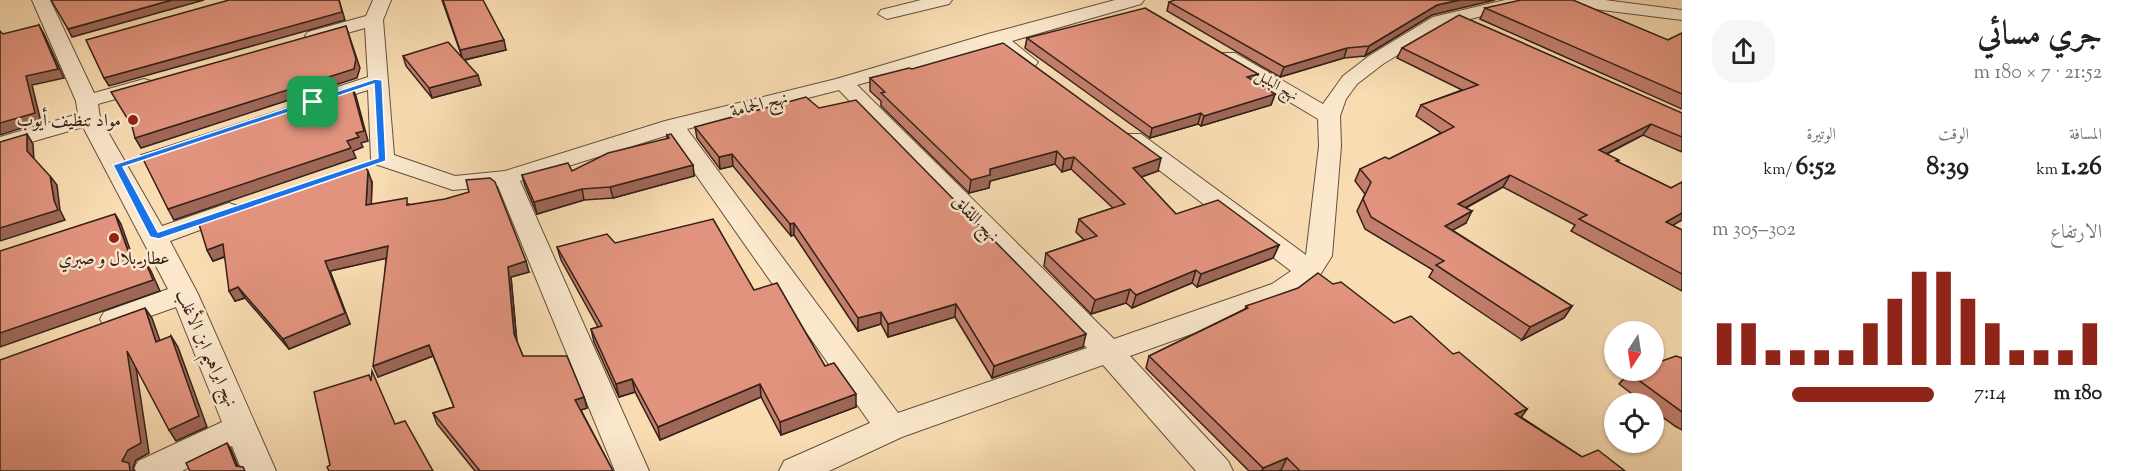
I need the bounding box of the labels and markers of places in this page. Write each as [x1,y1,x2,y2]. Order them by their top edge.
pin [287,76,338,127]
place label: مواد تنظيف أيوب [16,107,121,135]
marker: مواد تنظيف أيوب [126,113,140,127]
marker: عطار بلال و صبري [107,231,121,245]
place label: عطار بلال و صبري [58,247,170,273]

